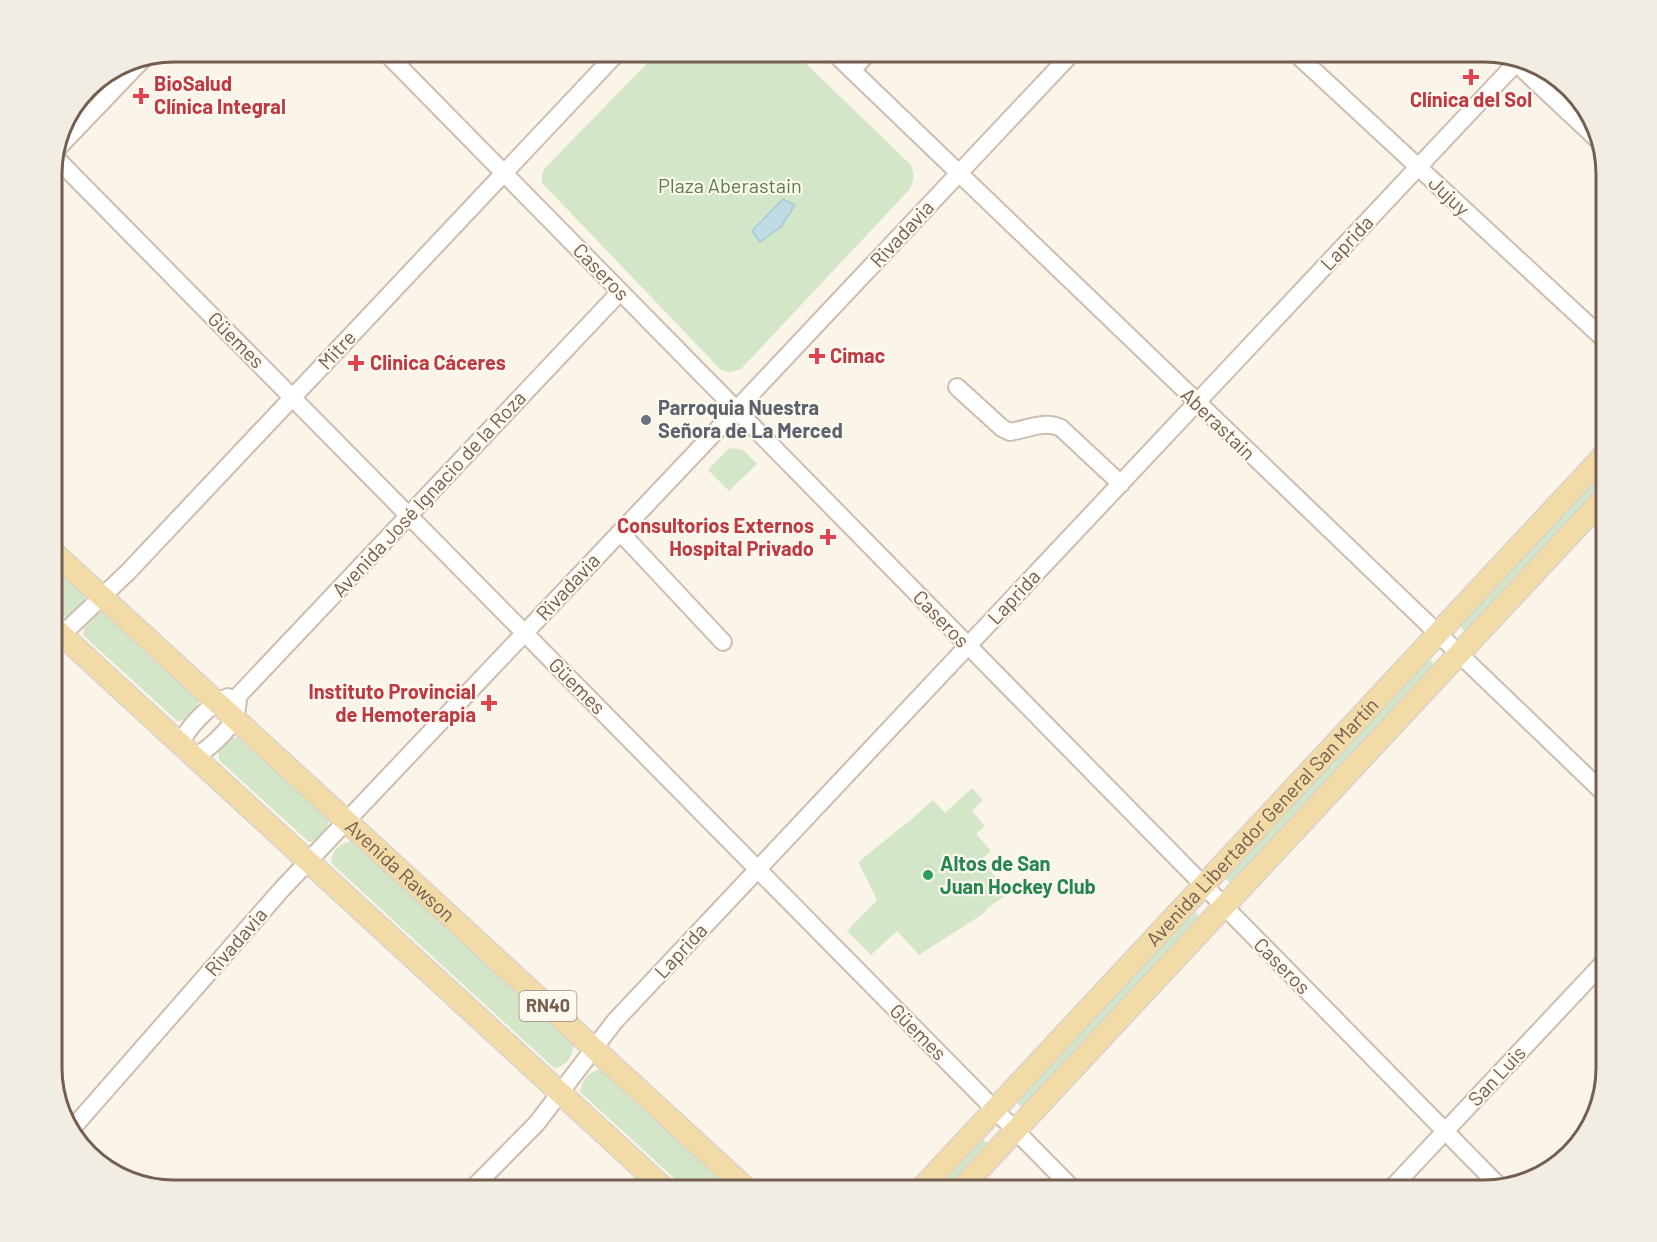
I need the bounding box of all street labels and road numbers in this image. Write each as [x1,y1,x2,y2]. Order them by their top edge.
street label: Jujuy [1424,170,1475,220]
street label: Rivadavia [864,195,938,272]
street label: Laprida [1315,210,1378,275]
street label: Caseros [569,238,635,305]
street label: Güemes [203,306,270,373]
street label: Mitre [312,325,360,374]
street label: Aberastain [1177,382,1261,465]
street label: Avenida José Ignacio de la Roza [326,385,530,601]
street label: Rivadavia [530,548,604,625]
street label: Laprida [982,564,1045,629]
street label: Caseros [909,585,975,652]
street label: Güemes [544,652,611,719]
street label: Avenida Libertador General San Martín [1140,692,1383,950]
street label: Avenida Rawson [341,814,460,926]
street label: Rivadavia [199,902,271,980]
street label: Laprida [649,918,712,983]
street label: Caseros [1249,932,1316,999]
road number: RN40 [520,991,576,1021]
street label: Güemes [885,998,952,1065]
street label: San Luis [1462,1040,1530,1110]

